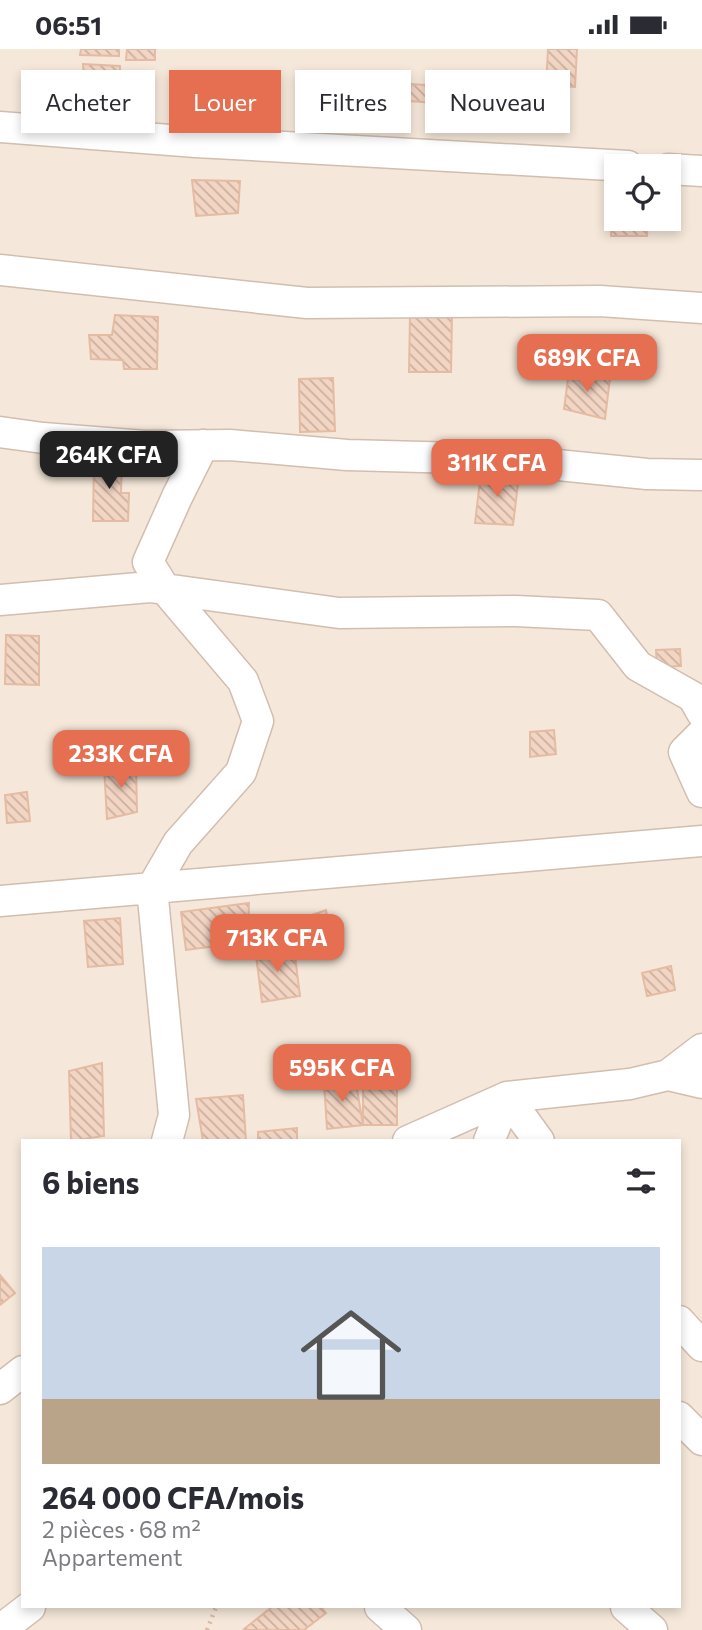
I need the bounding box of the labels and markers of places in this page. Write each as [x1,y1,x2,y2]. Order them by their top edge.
pin: 689K CFA [515,335,659,394]
pin: 264K CFA [37,431,181,491]
pin: 311K CFA [425,440,569,499]
pin: 233K CFA [49,731,193,790]
pin: 713K CFA [205,915,349,974]
pin: 595K CFA [270,1045,414,1104]

